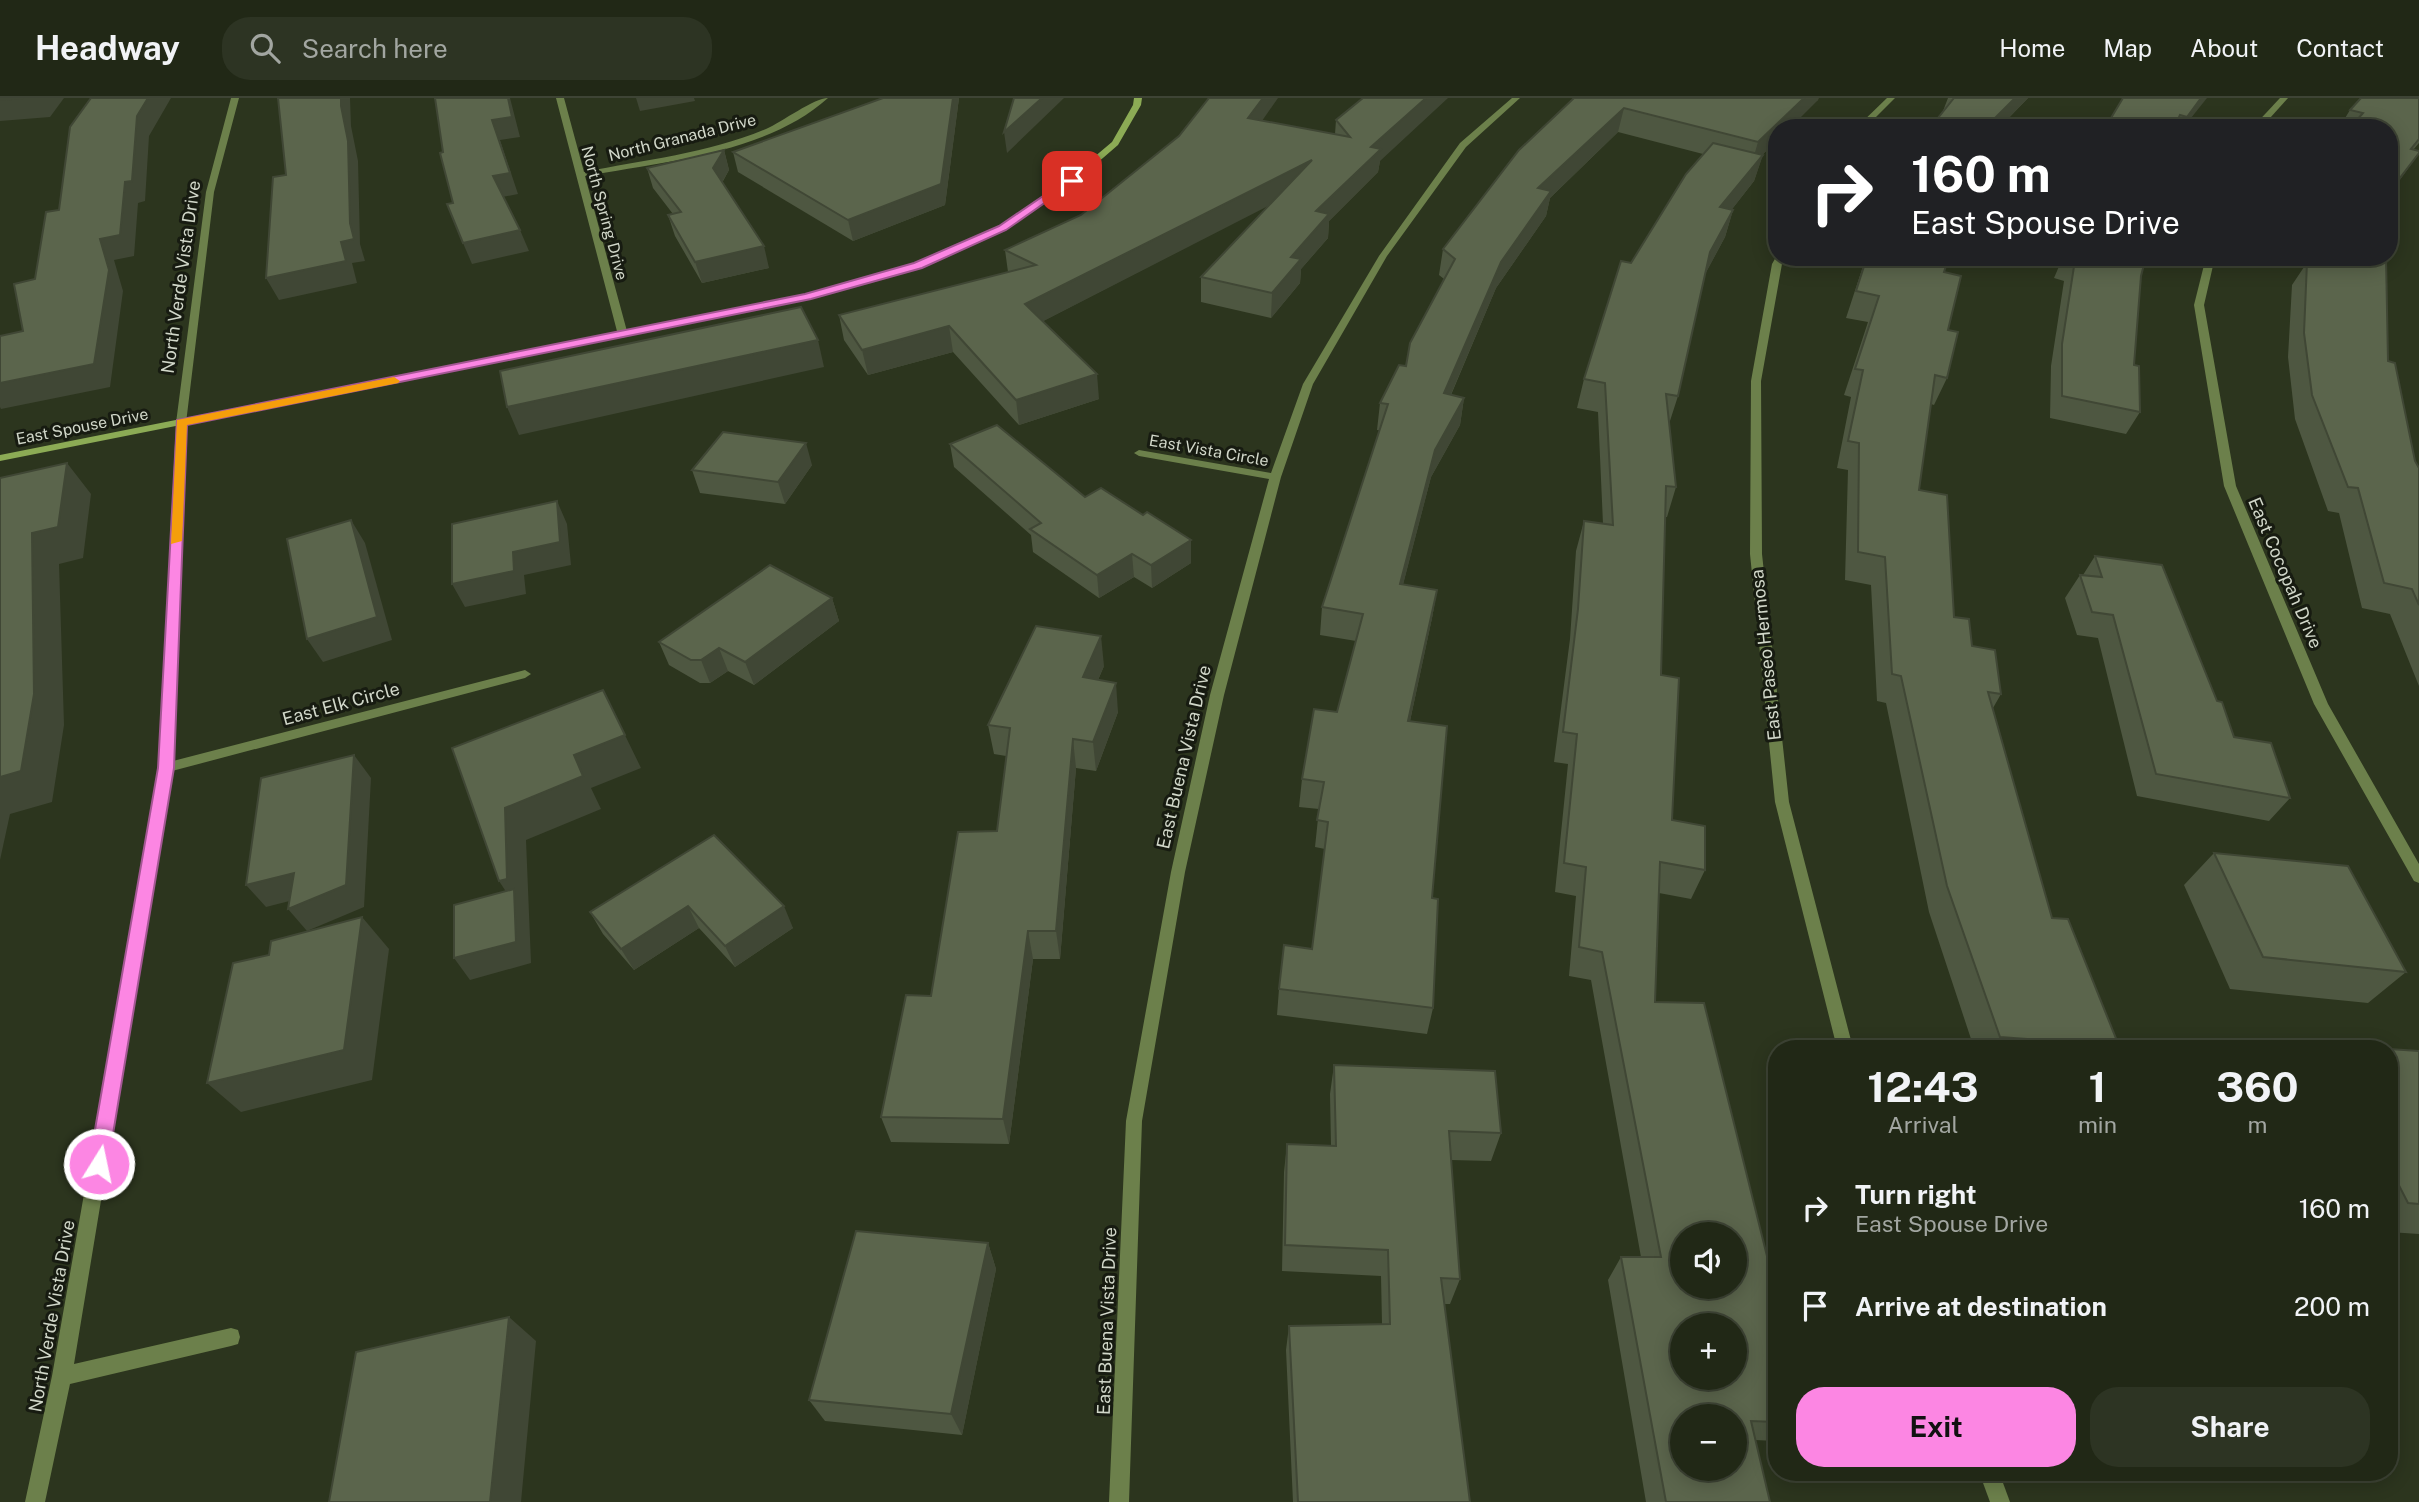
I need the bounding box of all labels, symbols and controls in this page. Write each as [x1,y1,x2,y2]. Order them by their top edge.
search box [222,17,712,80]
text: Headway [35,29,180,67]
icon: search [246,29,284,67]
text: Search here [302,33,448,64]
text: Home [1999,34,2065,62]
text: Map [2103,34,2152,62]
text: About [2190,34,2258,62]
text: Contact [2296,34,2384,62]
street label: North Granada Drive [606,110,758,165]
street label: North Spring Drive [577,144,632,282]
text: 160 m [1911,145,2051,203]
icon: right [1796,147,1887,238]
pin [1042,151,1102,211]
icon: arrive [1053,162,1091,200]
street label: North Verde Vista Drive [157,179,204,375]
text: East Spouse Drive [1911,204,2180,241]
street label: East Spouse Drive [14,404,150,449]
street label: East Vista Circle [1148,431,1270,470]
street label: East Cocopah Drive [2244,494,2327,651]
street label: East Paseo Hermosa [1746,569,1785,742]
street label: East Buena Vista Drive [1152,663,1215,851]
street label: East Elk Circle [280,678,402,729]
text: 12:43 [1867,1062,1979,1111]
text: 1 [2088,1062,2106,1111]
text: 360 [2216,1062,2299,1111]
text: Arrival [1887,1111,1958,1138]
text: min [2078,1111,2117,1138]
text: m [2247,1111,2267,1138]
position arrow [62,1127,136,1201]
text: Turn right [1855,1179,1977,1210]
icon: right [1796,1189,1834,1227]
text: 160 m [2299,1193,2370,1224]
text: East Spouse Drive [1855,1210,2048,1237]
street label: North Verde Vista Drive [24,1218,79,1414]
map controls [1670,1222,1747,1481]
button: sound [1670,1222,1747,1299]
street label: East Buena Vista Drive [1093,1227,1120,1415]
icon: arrive [1796,1287,1834,1325]
text: Arrive at destination [1855,1291,2107,1322]
text: 200 m [2294,1291,2370,1322]
button: + [1670,1313,1747,1390]
button: Exit [1796,1387,2076,1467]
button: Share [2090,1387,2370,1467]
button: − [1670,1404,1747,1481]

